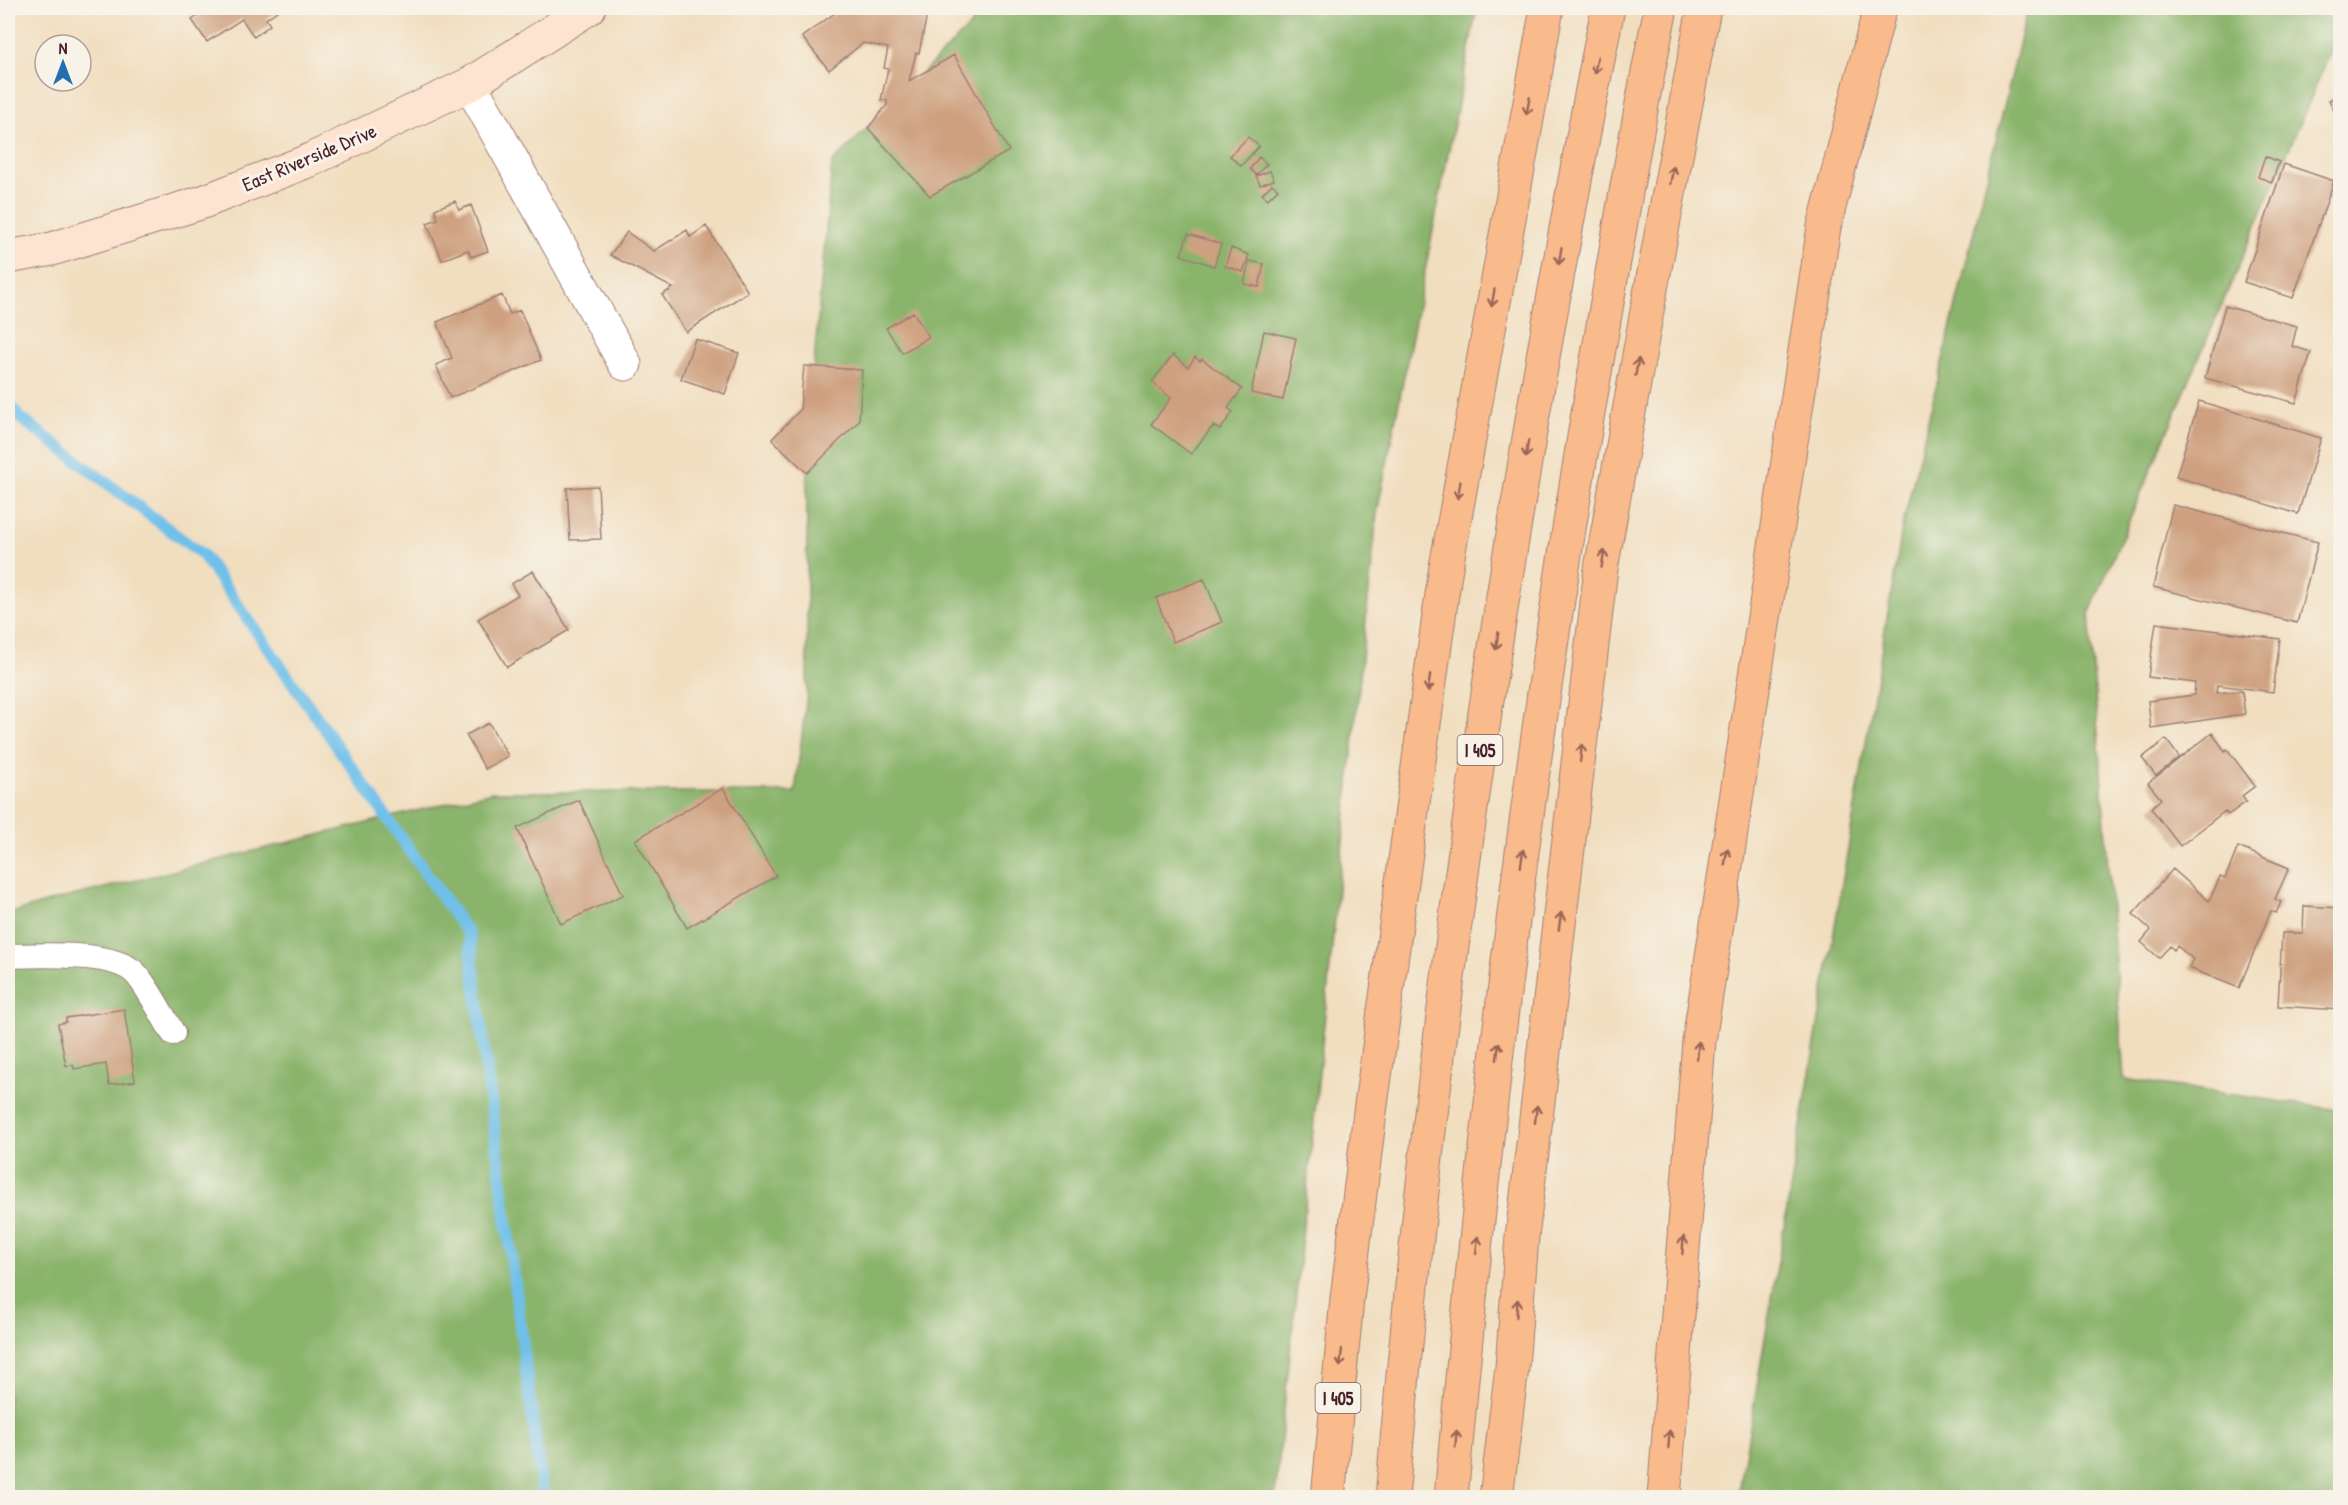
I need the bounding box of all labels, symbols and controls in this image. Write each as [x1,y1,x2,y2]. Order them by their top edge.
north arrow [33,33,93,93]
text: N [59,37,68,59]
one-way arrow [1590,55,1602,74]
one-way arrow [1522,96,1533,116]
street label: East Riverside Drive [238,117,380,197]
one-way arrow [1667,166,1678,186]
one-way arrow [1554,246,1565,266]
one-way arrow [1488,288,1499,307]
one-way arrow [1632,358,1643,377]
one-way arrow [1521,438,1532,458]
one-way arrow [1453,480,1464,499]
one-way arrow [1598,550,1609,570]
one-way arrow [1491,631,1502,651]
one-way arrow [1424,672,1435,692]
road number: I 405 [1458,735,1502,765]
one-way arrow [1576,743,1587,763]
one-way arrow [1721,848,1732,868]
one-way arrow [1517,849,1528,868]
one-way arrow [1554,911,1565,931]
one-way arrow [1693,1041,1704,1061]
one-way arrow [1493,1042,1504,1062]
one-way arrow [1531,1105,1542,1125]
one-way arrow [1678,1235,1689,1255]
one-way arrow [1471,1236,1482,1256]
one-way arrow [1512,1299,1523,1319]
one-way arrow [1335,1347,1346,1367]
road number: I 405 [1316,1383,1360,1413]
one-way arrow [1451,1430,1462,1450]
one-way arrow [1663,1430,1674,1450]

